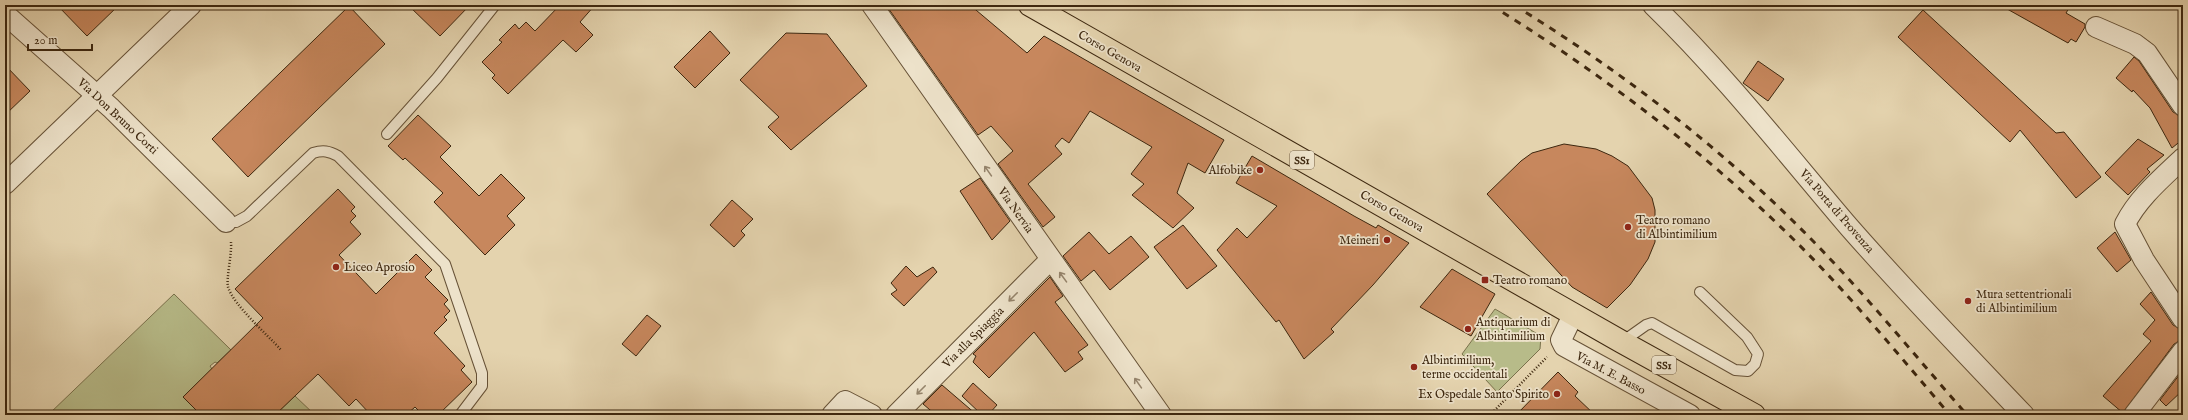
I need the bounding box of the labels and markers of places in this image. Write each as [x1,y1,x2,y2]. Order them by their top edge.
place label: Alfobike [1207,163,1252,178]
marker: Alfobike [1255,165,1265,175]
place label: Teatro romano di Albintimilium [1636,213,1717,242]
marker: Teatro romano di Albintimilium [1623,222,1633,232]
place label: Meineri [1340,233,1379,248]
marker: Meineri [1382,235,1392,245]
place label: Liceo Aprosio [344,260,415,276]
marker: Liceo Aprosio [331,262,341,272]
place label: Teatro romano [1493,273,1568,288]
marker: Teatro romano [1480,275,1490,285]
place label: Mura settentrionali di Albintimilium [1976,287,2072,316]
marker: Mura settentrionali di Albintimilium [1963,296,1973,306]
place label: Antiquarium di Albintimilium [1475,315,1550,344]
marker: Antiquarium di Albintimilium [1463,324,1473,334]
place label: Albintimilium, terme occidentali [1421,353,1507,382]
marker: Albintimilium, terme occidentali [1409,362,1419,372]
place label: Ex Ospedale Santo Spirito [1418,387,1550,403]
marker: Ex Ospedale Santo Spirito [1552,389,1562,399]

